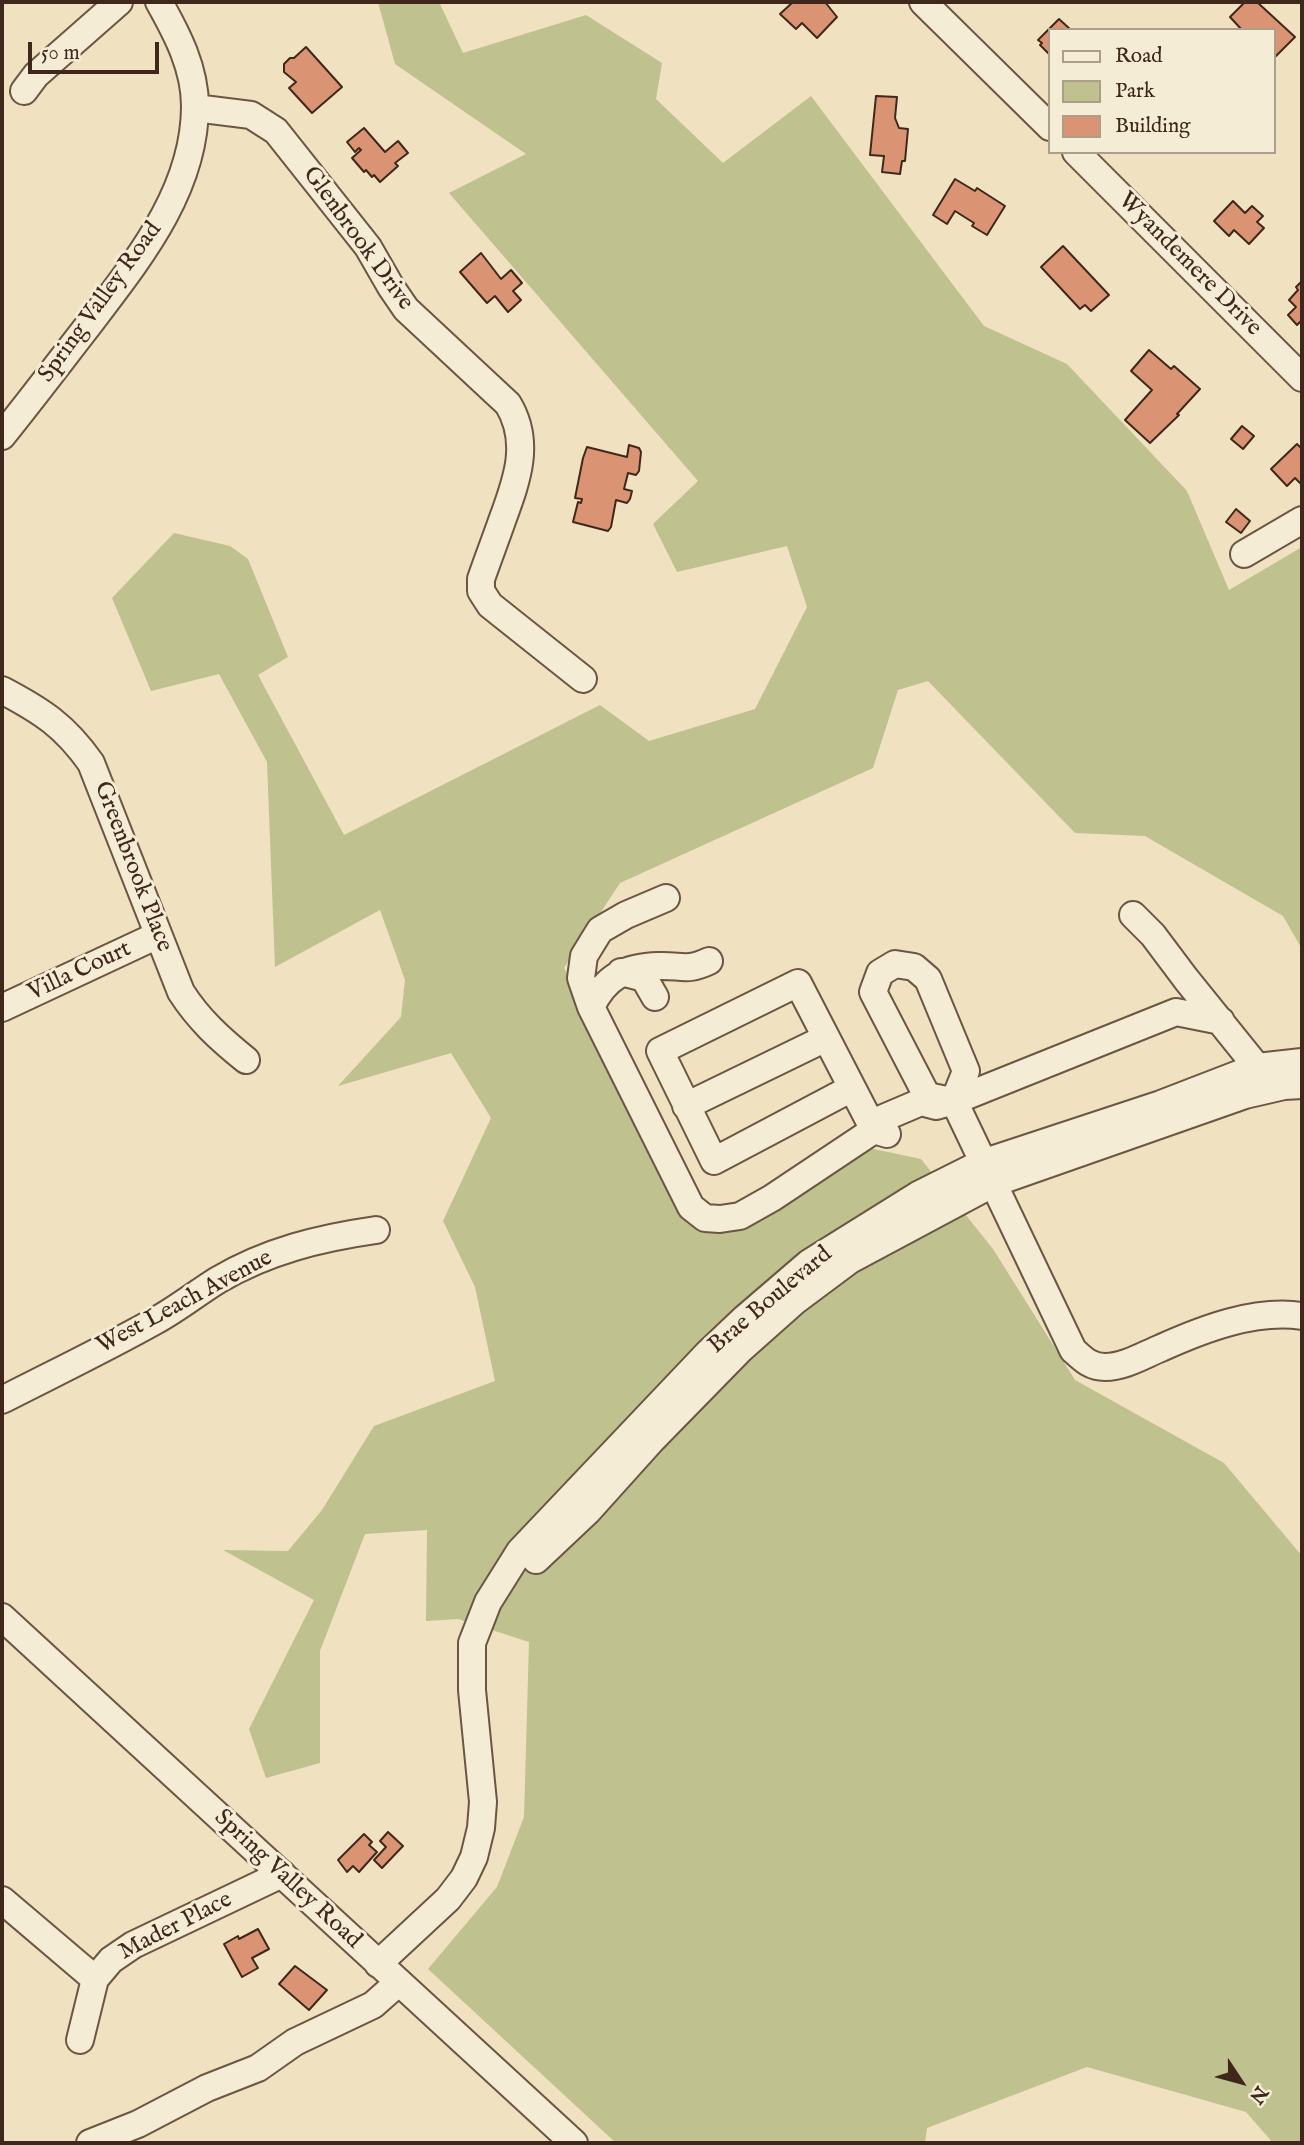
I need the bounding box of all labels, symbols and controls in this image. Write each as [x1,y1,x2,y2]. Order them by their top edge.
scale bar [32,28,163,72]
legend [1048,28,1276,154]
text: 50 m [41,40,80,67]
text: Road [1115,43,1162,70]
text: Park [1115,78,1155,105]
text: Building [1115,113,1190,140]
street label: Glenbrook Drive [295,162,419,316]
street label: Wyandemere Drive [1111,187,1267,343]
street label: Spring Valley Road [33,217,169,389]
street label: Greenbrook Place [86,778,178,956]
street label: Villa Court [24,936,136,1008]
street label: Brae Boulevard [703,1241,839,1361]
street label: West Leach Avenue [92,1245,278,1361]
street label: Spring Valley Road [207,1804,367,1956]
street label: Mader Place [115,1886,237,1968]
north arrow [1206,2047,1276,2117]
text: N [1243,2081,1273,2108]

